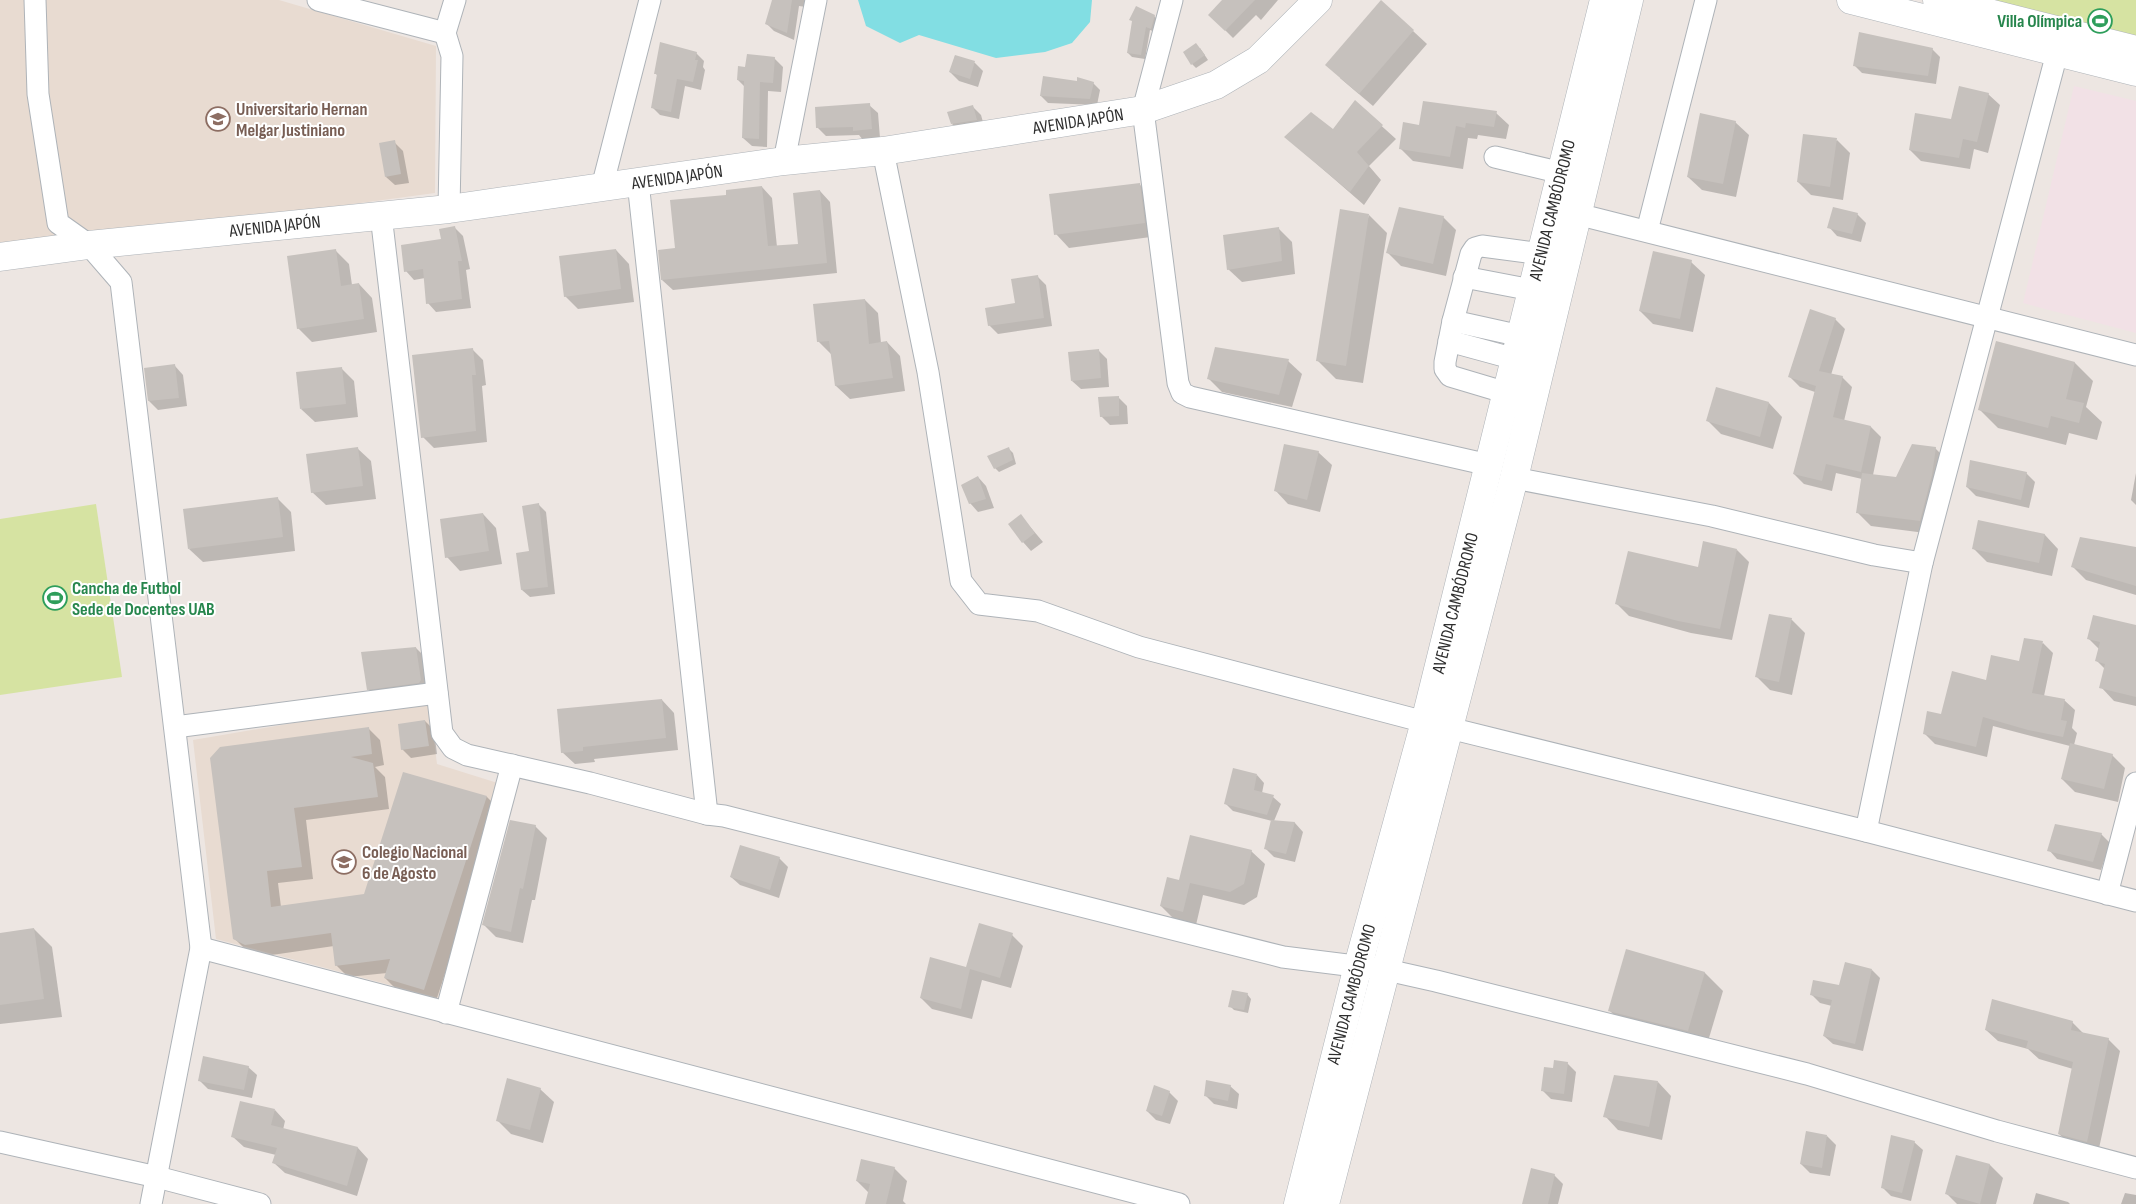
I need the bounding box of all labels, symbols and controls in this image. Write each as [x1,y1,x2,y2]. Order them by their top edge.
sports icon: Villa Olímpica [2087,8,2113,34]
place label: Villa Olímpica [1997,11,2082,32]
place label: Universitario Hernan Melgar Justiniano [236,99,367,141]
street label: AVENIDA JAPÓN [1030,104,1125,139]
school or university icon: Universitario Hernan Melgar Justiniano [205,106,231,132]
street label: AVENIDA CAMBÓDROMO [1525,138,1580,284]
street label: AVENIDA JAPÓN [629,161,724,194]
street label: AVENIDA JAPÓN [227,211,322,242]
street label: AVENIDA CAMBÓDROMO [1428,531,1483,677]
place label: Cancha de Futbol Sede de Docentes UAB [72,578,215,620]
sports icon: Cancha de Futbol Sede de Docentes UAB [42,585,68,611]
place label: Colegio Nacional 6 de Agosto [362,842,467,884]
school or university icon: Colegio Nacional 6 de Agosto [331,849,357,875]
street label: AVENIDA CAMBÓDROMO [1322,922,1380,1067]

